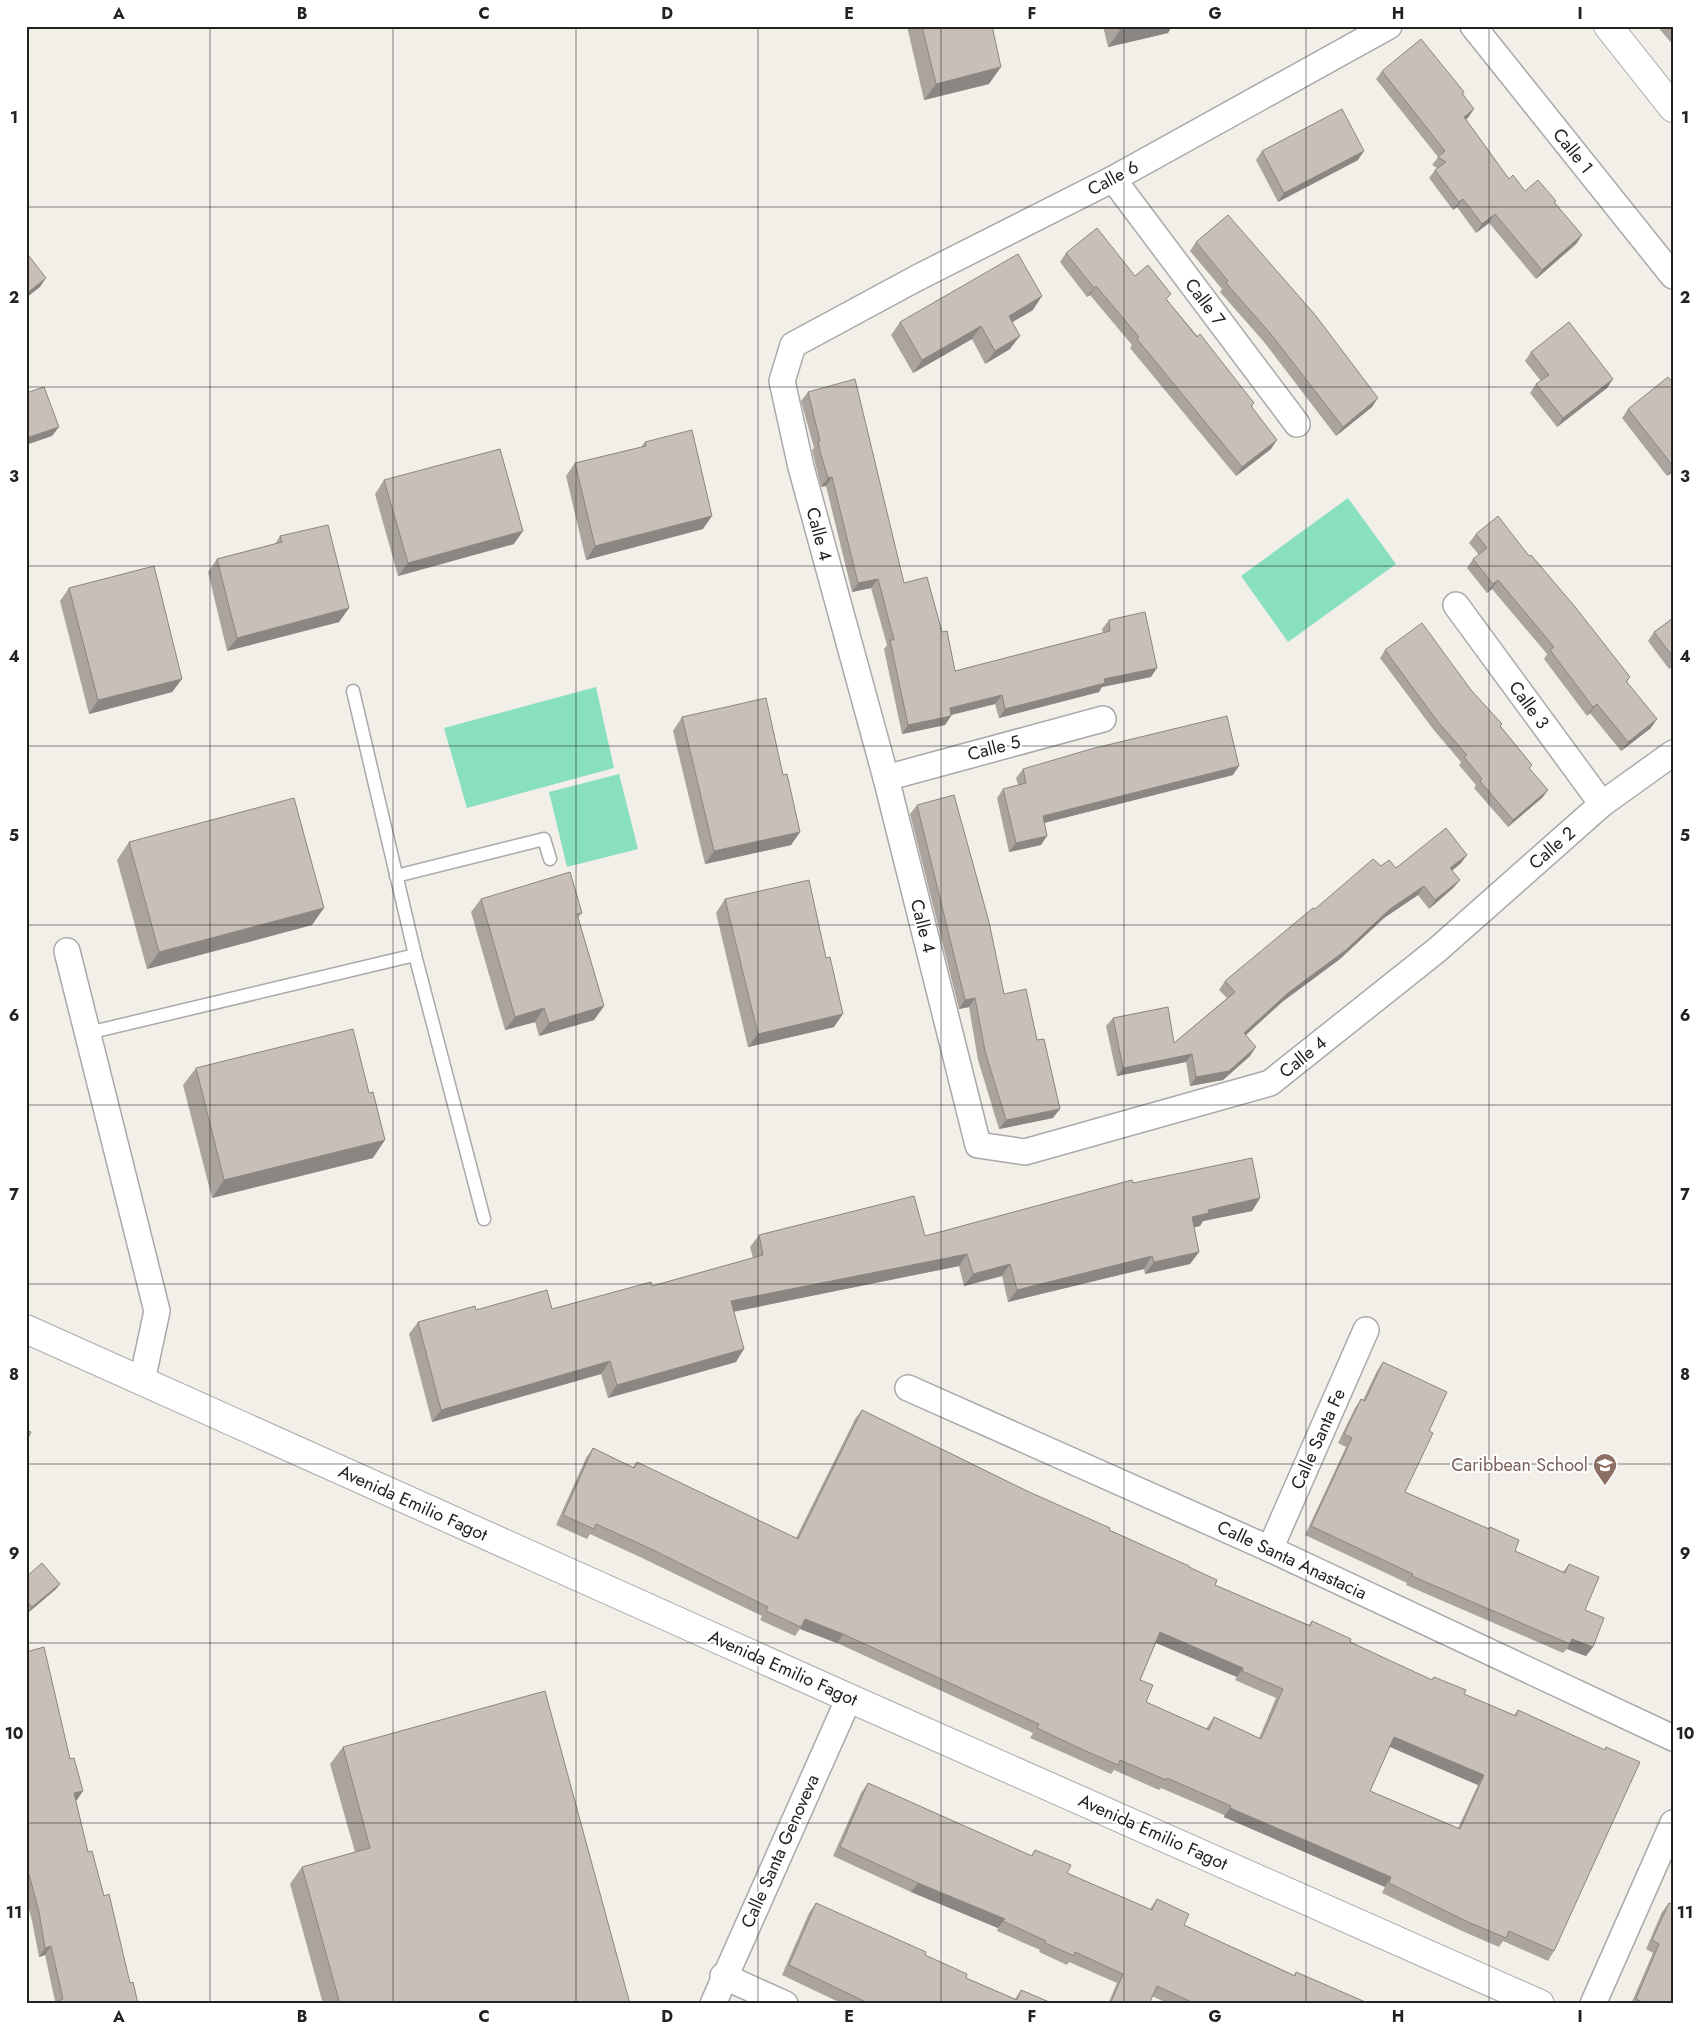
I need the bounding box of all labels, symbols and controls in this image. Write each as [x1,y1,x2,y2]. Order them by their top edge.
text: A [112,2,125,25]
text: B [297,2,307,25]
text: C [478,2,490,25]
text: D [661,2,673,25]
text: E [844,2,854,25]
text: F [1028,2,1036,25]
text: G [1208,2,1222,25]
text: H [1392,2,1404,25]
text: I [1577,2,1583,25]
text: 1 [10,106,18,129]
text: 1 [1681,106,1689,129]
street label: Calle 1 [1547,123,1599,179]
street label: Calle 6 [1083,154,1143,202]
street label: Calle 7 [1179,273,1232,332]
text: 2 [9,286,19,309]
text: 2 [1680,286,1690,309]
text: 3 [9,465,19,488]
text: 3 [1680,465,1690,488]
street label: Calle 4 [799,504,839,564]
text: 4 [8,645,20,668]
text: 4 [1679,645,1691,668]
street label: Calle 3 [1503,676,1555,735]
street label: Calle 5 [965,728,1023,768]
street label: Calle 2 [1523,820,1581,876]
text: 5 [9,824,19,847]
text: 5 [1680,824,1690,847]
street label: Calle 4 [904,896,942,956]
text: 6 [9,1004,19,1027]
text: 6 [1680,1004,1690,1027]
street label: Calle 4 [1274,1030,1332,1084]
text: 7 [9,1183,19,1206]
text: 7 [1680,1183,1690,1206]
text: 8 [9,1363,19,1386]
text: 8 [1680,1363,1690,1386]
street label: Calle Santa Fe [1284,1384,1352,1494]
place label: Caribbean School [1451,1452,1588,1478]
school or university icon: Caribbean School [1592,1452,1618,1486]
street label: Avenida Emilio Fagot [334,1458,492,1548]
street label: Calle Santa Anastacia [1213,1514,1371,1606]
text: 9 [9,1542,19,1565]
text: 9 [1680,1542,1690,1565]
street label: Avenida Emilio Fagot [704,1623,862,1713]
text: 10 [5,1722,23,1745]
text: 10 [1676,1722,1694,1745]
street label: Calle Santa Genoveva [734,1770,826,1932]
street label: Avenida Emilio Fagot [1074,1787,1232,1877]
text: 11 [6,1901,22,1924]
text: 11 [1677,1901,1693,1924]
text: A [112,2005,125,2028]
text: B [297,2005,307,2028]
text: C [478,2005,490,2028]
text: D [661,2005,673,2028]
text: E [844,2005,854,2028]
text: F [1028,2005,1036,2028]
text: G [1208,2005,1222,2028]
text: H [1392,2005,1404,2028]
text: I [1577,2005,1583,2028]

